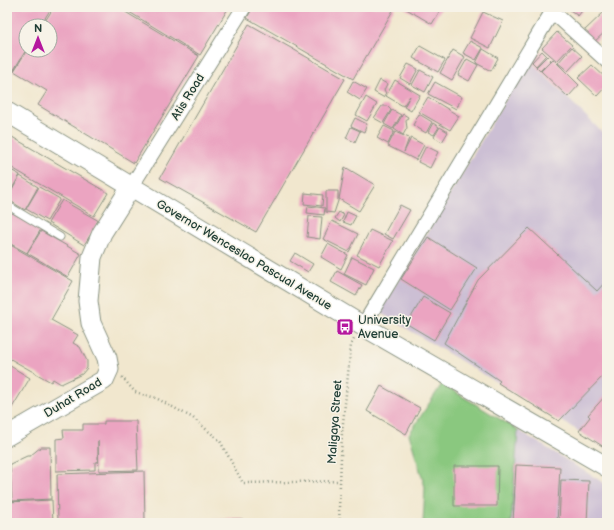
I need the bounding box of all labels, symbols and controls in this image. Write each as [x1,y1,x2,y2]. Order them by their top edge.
north arrow [18,18,58,58]
text: N [34,22,42,35]
street label: Atis Road [168,71,208,123]
street label: Governor Wenceslao Pascual Avenue [153,196,335,314]
place label: University Avenue [358,313,411,342]
bus stop icon: University Avenue [335,317,355,337]
street label: Duhat Road [41,375,105,421]
street label: Maligaya Street [325,379,345,465]

